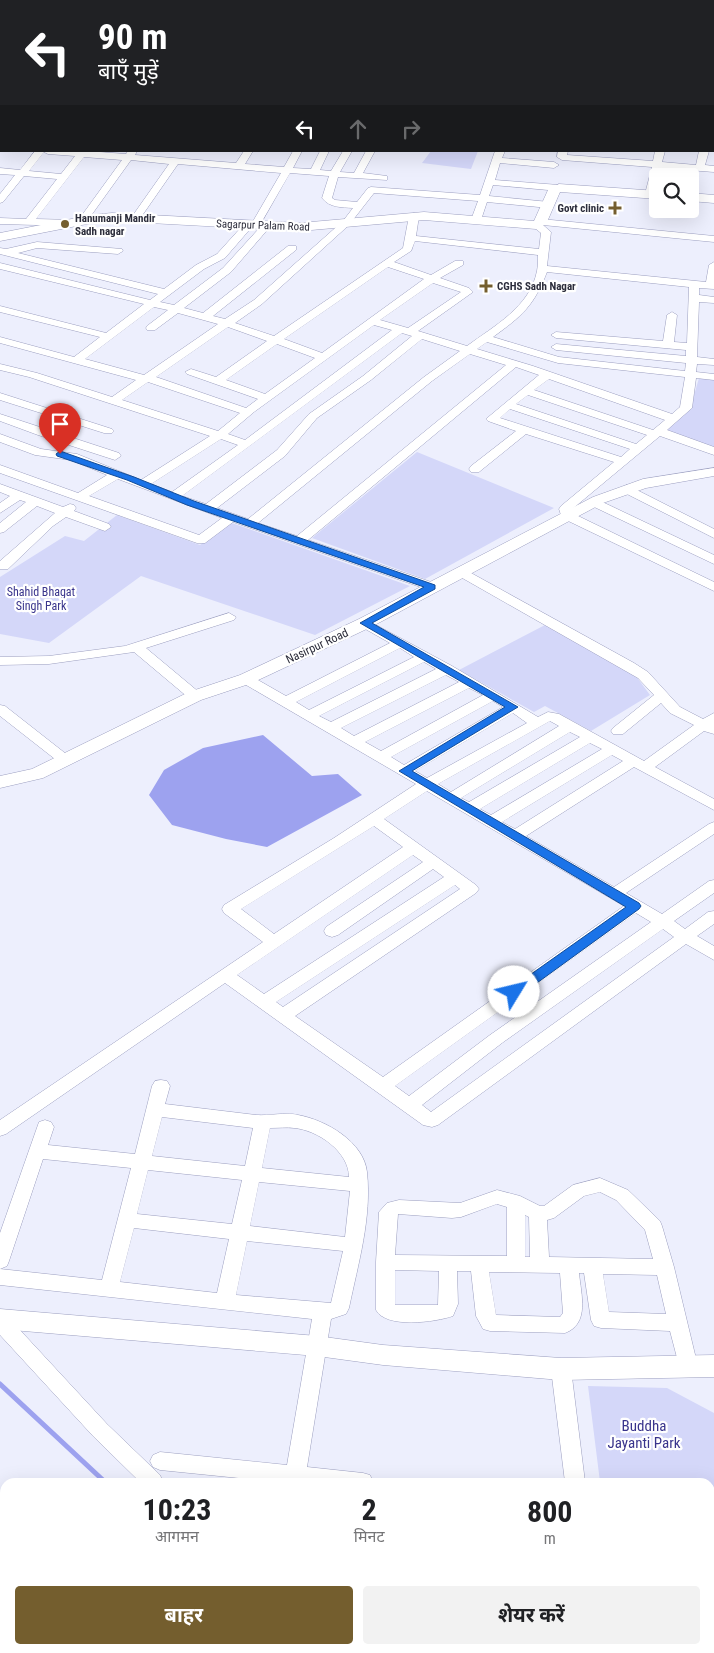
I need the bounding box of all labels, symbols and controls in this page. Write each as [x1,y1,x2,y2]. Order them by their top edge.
text: 90 m [98,17,167,58]
icon: left [15,20,80,85]
text: बाएँ मुड़ें [98,59,158,84]
icon: left [291,115,319,143]
icon: ahead [344,115,372,143]
icon: right [397,115,425,143]
map controls [649,168,699,218]
button: search [649,168,699,218]
marker: Govt clinic [608,201,622,215]
place label: Govt clinic [557,202,604,215]
place label: Hanumanji Mandir Sadh nagar [75,212,156,238]
street label: Sagarpur Palam Road [216,217,310,234]
marker: Hanumanji Mandir Sadh nagar [59,218,71,230]
marker: CGHS Sadh Nagar [479,279,493,293]
place label: CGHS Sadh Nagar [497,280,576,293]
pin [39,403,81,454]
icon: arrive [46,410,74,438]
park label: Shahid Bhagat Singh Park [7,585,76,613]
street label: Nasirpur Road [284,625,350,667]
position arrow [487,965,539,1017]
park label: Buddha Jayanti Park [608,1417,681,1452]
text: 10:23 [143,1492,211,1527]
text: 2 [362,1492,377,1527]
text: 800 [527,1494,573,1529]
text: आगमन [155,1527,199,1546]
text: मिनट [354,1527,385,1546]
text: m [544,1529,556,1548]
button: बाहर [15,1586,353,1644]
button: शेयर करें [363,1586,700,1644]

